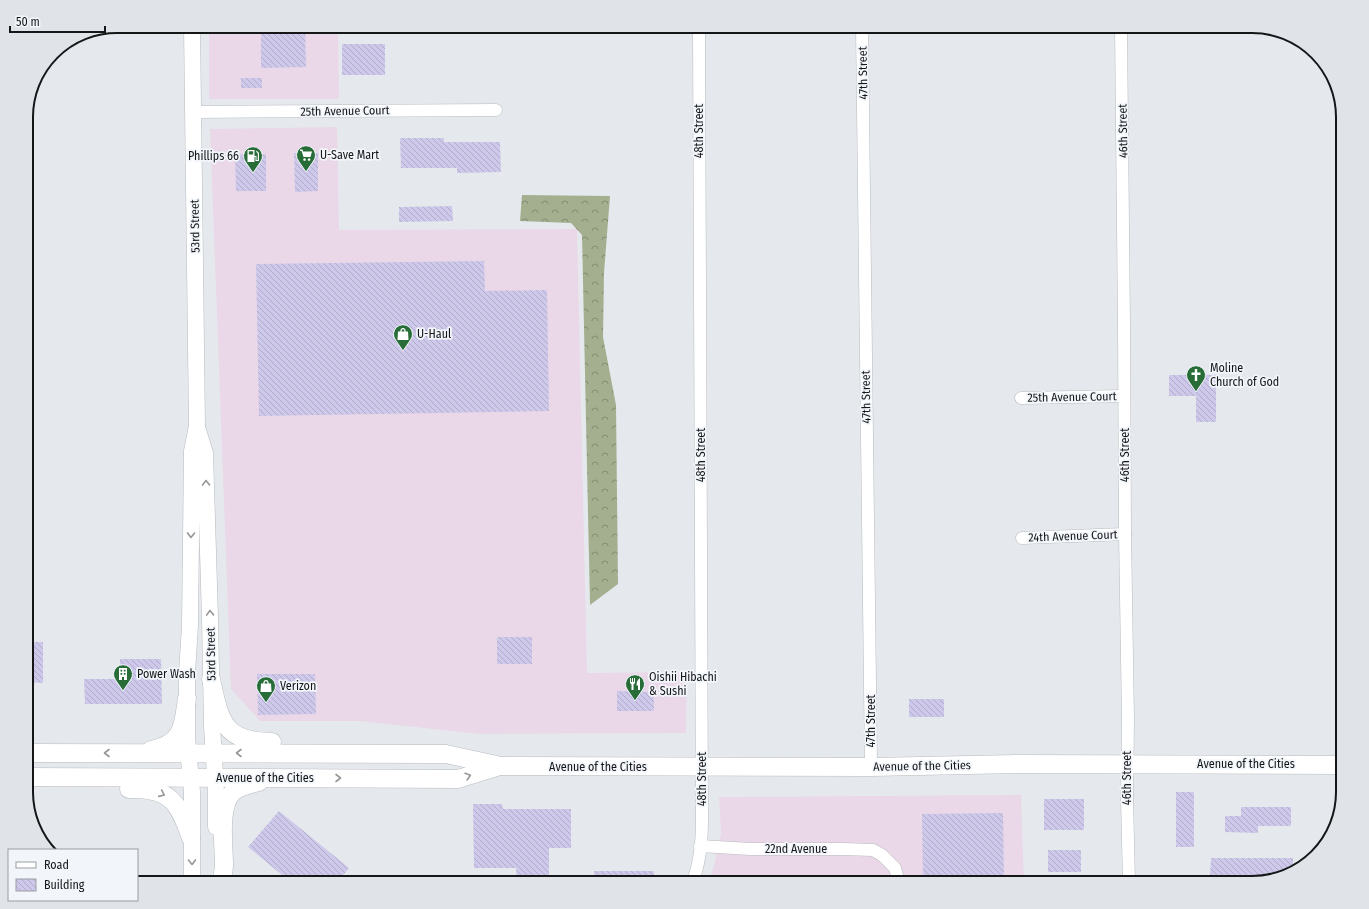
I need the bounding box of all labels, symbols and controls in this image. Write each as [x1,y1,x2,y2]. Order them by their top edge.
scale bar [10,8,105,34]
text: 50 m [16,15,40,29]
street label: 47th Street [856,46,870,100]
street label: 25th Avenue Court [300,103,390,119]
street label: 48th Street [692,104,706,158]
street label: 46th Street [1116,104,1130,158]
supermarket icon: U-Save Mart [295,144,317,172]
fuel station icon: Phillips 66 [242,145,264,173]
place label: U-Save Mart [320,148,379,162]
place label: Phillips 66 [188,149,239,163]
street label: 53rd Street [188,199,202,253]
shop icon: U-Haul [392,323,414,351]
place label: U-Haul [417,327,451,341]
place label: Moline Church of God [1210,361,1279,389]
church icon: Moline Church of God [1185,364,1207,392]
street label: 47th Street [859,370,873,424]
street label: 25th Avenue Court [1027,389,1117,405]
street label: 48th Street [694,428,708,482]
street label: 46th Street [1118,428,1132,482]
one-way arrow [202,480,210,486]
street label: 24th Avenue Court [1028,527,1118,545]
one-way arrow [186,532,195,538]
one-way arrow [206,610,214,616]
street label: 53rd Street [204,627,218,681]
building icon: Power Wash [112,663,134,691]
place label: Power Wash [137,667,196,681]
place label: Oishii Hibachi & Sushi [649,670,717,698]
restaurant icon: Oishii Hibachi & Sushi [624,673,646,701]
shop icon: Verizon [255,675,277,703]
place label: Verizon [280,679,316,693]
street label: 47th Street [864,694,878,748]
one-way arrow [104,749,110,757]
one-way arrow [236,749,242,757]
street label: 46th Street [1120,751,1134,805]
street label: 48th Street [695,752,709,806]
street label: Avenue of the Cities [1197,757,1295,771]
street label: Avenue of the Cities [873,758,971,774]
street label: Avenue of the Cities [549,760,647,774]
street label: Avenue of the Cities [216,771,314,785]
one-way arrow [464,772,471,781]
one-way arrow [335,774,341,782]
one-way arrow [157,789,165,797]
street label: 22nd Avenue [765,842,827,856]
legend [8,849,138,901]
text: Road [44,858,69,872]
one-way arrow [188,859,196,865]
text: Building [44,878,85,892]

